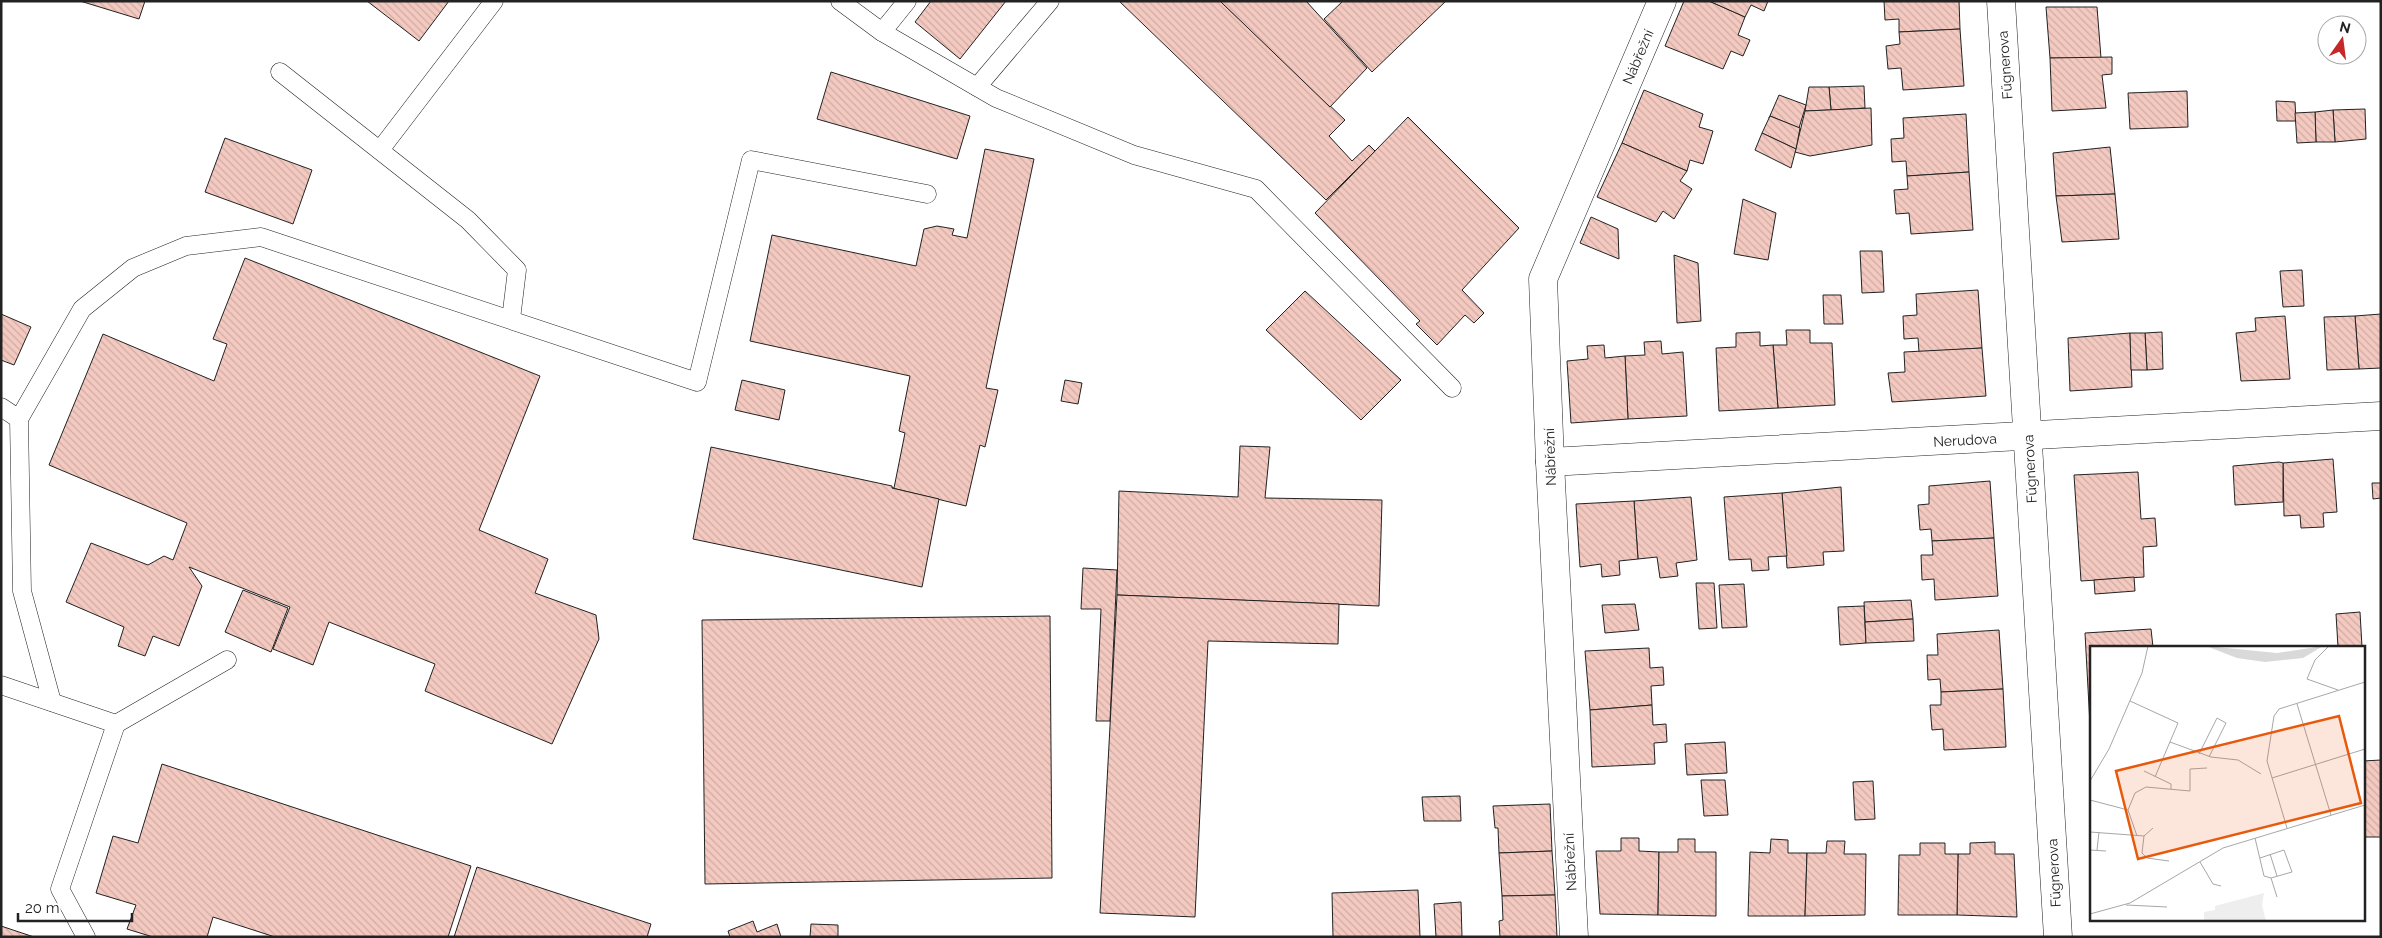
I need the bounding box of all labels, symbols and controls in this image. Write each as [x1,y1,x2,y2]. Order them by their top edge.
north arrow [2317,15,2367,65]
text: N [2338,18,2352,36]
street label: Nábřežní [1619,26,1657,87]
street label: Fűgnerova [1995,30,2015,100]
street label: Nábřežní [1541,427,1559,486]
street label: Nerudova [1933,430,1997,450]
street label: Fűgnerova [2020,434,2040,504]
inset map [2090,646,2364,920]
street label: Nábřežní [1560,832,1580,891]
street label: Fűgnerova [2044,838,2064,908]
scale bar [18,890,131,922]
text: 20 m [25,899,60,917]

